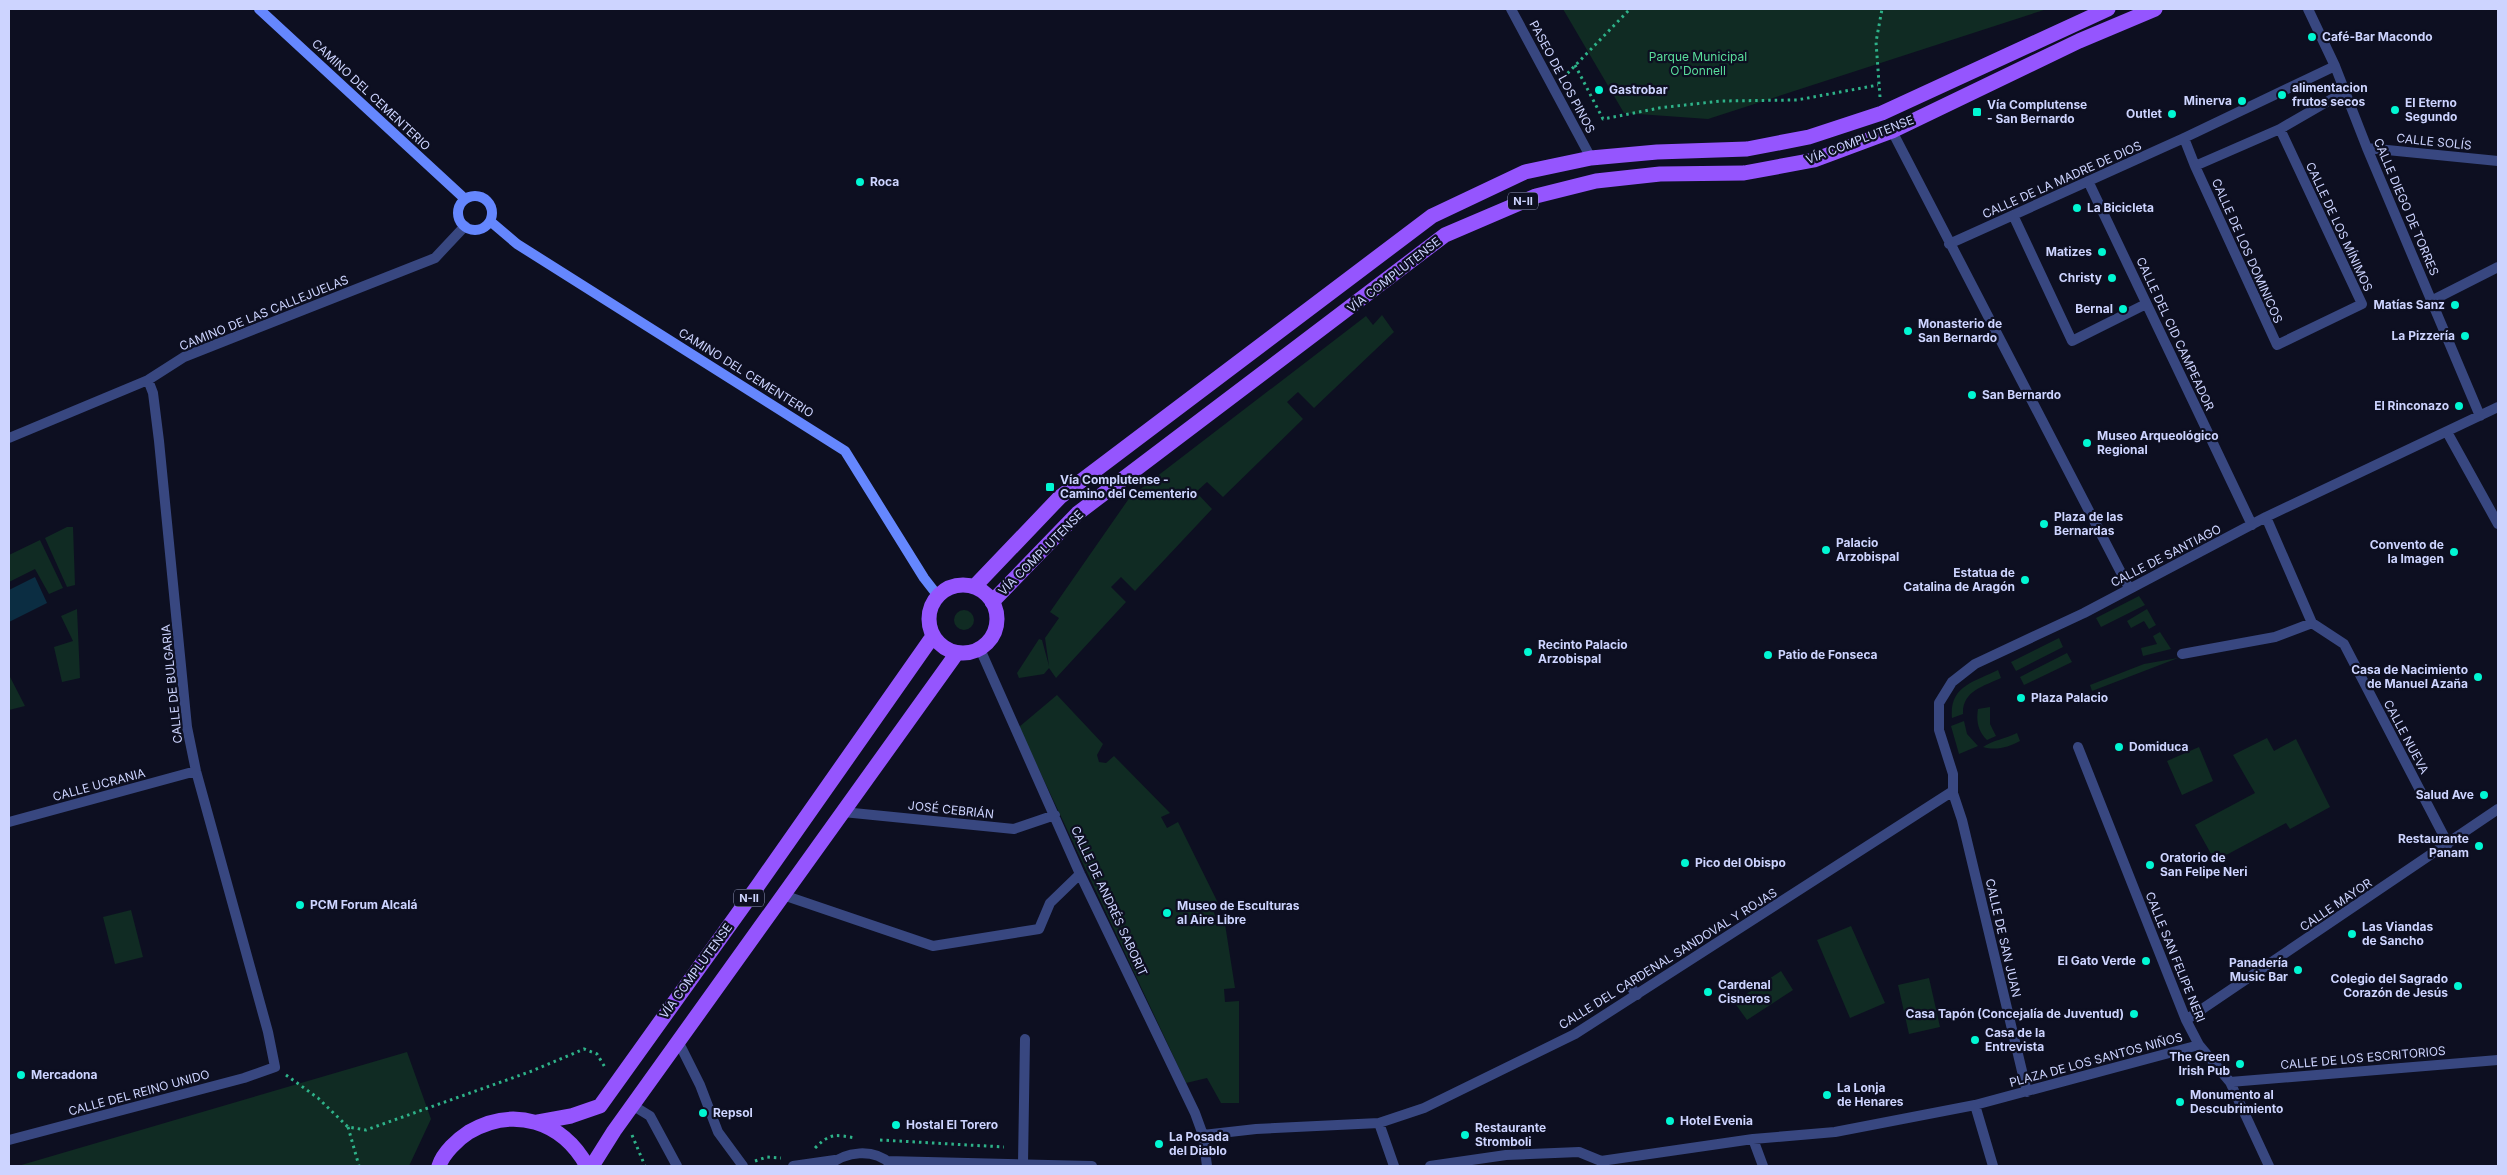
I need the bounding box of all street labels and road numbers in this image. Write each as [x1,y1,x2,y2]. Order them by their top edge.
street label: PASEO DE LOS PINOS [1526,18,1599,136]
street label: CAMINO DEL CEMENTERIO [309,36,434,154]
street label: VÍA COMPLUTENSE [1804,112,1916,167]
street label: CALLE SOLÍS [2396,130,2473,153]
street label: CALLE DIEGO DE TORRES [2371,136,2442,278]
street label: CALLE DE LA MADRE DE DIOS [1980,137,2144,222]
street label: CALLE DE LOS MÍNIMOS [2303,160,2376,294]
street label: CALLE DE LOS DOMINICOS [2209,176,2286,326]
road number: N-II [1508,192,1538,210]
street label: VÍA COMPLUTENSE [1344,234,1443,316]
street label: CALLE DEL CID CAMPEADOR [2133,255,2218,413]
street label: CAMINO DE LAS CALLEJUELAS [177,272,351,353]
street label: CAMINO DEL CEMENTERIO [676,325,817,420]
street label: VÍA COMPLUTENSE [995,507,1086,598]
street label: CALLE DE SANTIAGO [2108,521,2224,590]
street label: CALLE DE BULGARIA [158,624,185,744]
street label: CALLE NUEVA [2381,697,2432,776]
street label: CALLE UCRANIA [51,765,147,804]
street label: JOSÉ CEBRIÁN [907,798,995,821]
street label: CALLE DE ANDRÉS SABORIT [1068,823,1151,978]
street label: CALLE MAYOR [2297,875,2375,934]
street label: CALLE DE SAN JUAN [1983,877,2024,999]
street label: CALLE DEL CARDENAL SANDOVAL Y ROJAS [1556,885,1780,1032]
road number: N-II [734,890,764,906]
street label: CALLE SAN FELIPE NERI [2142,890,2208,1024]
street label: VÍA COMPLUTENSE [656,920,735,1021]
street label: PLAZA DE LOS SANTOS NIÑOS [2008,1029,2184,1090]
street label: CALLE DE LOS ESCRITORIOS [2280,1043,2447,1072]
street label: CALLE DEL REINO UNIDO [67,1066,211,1119]

